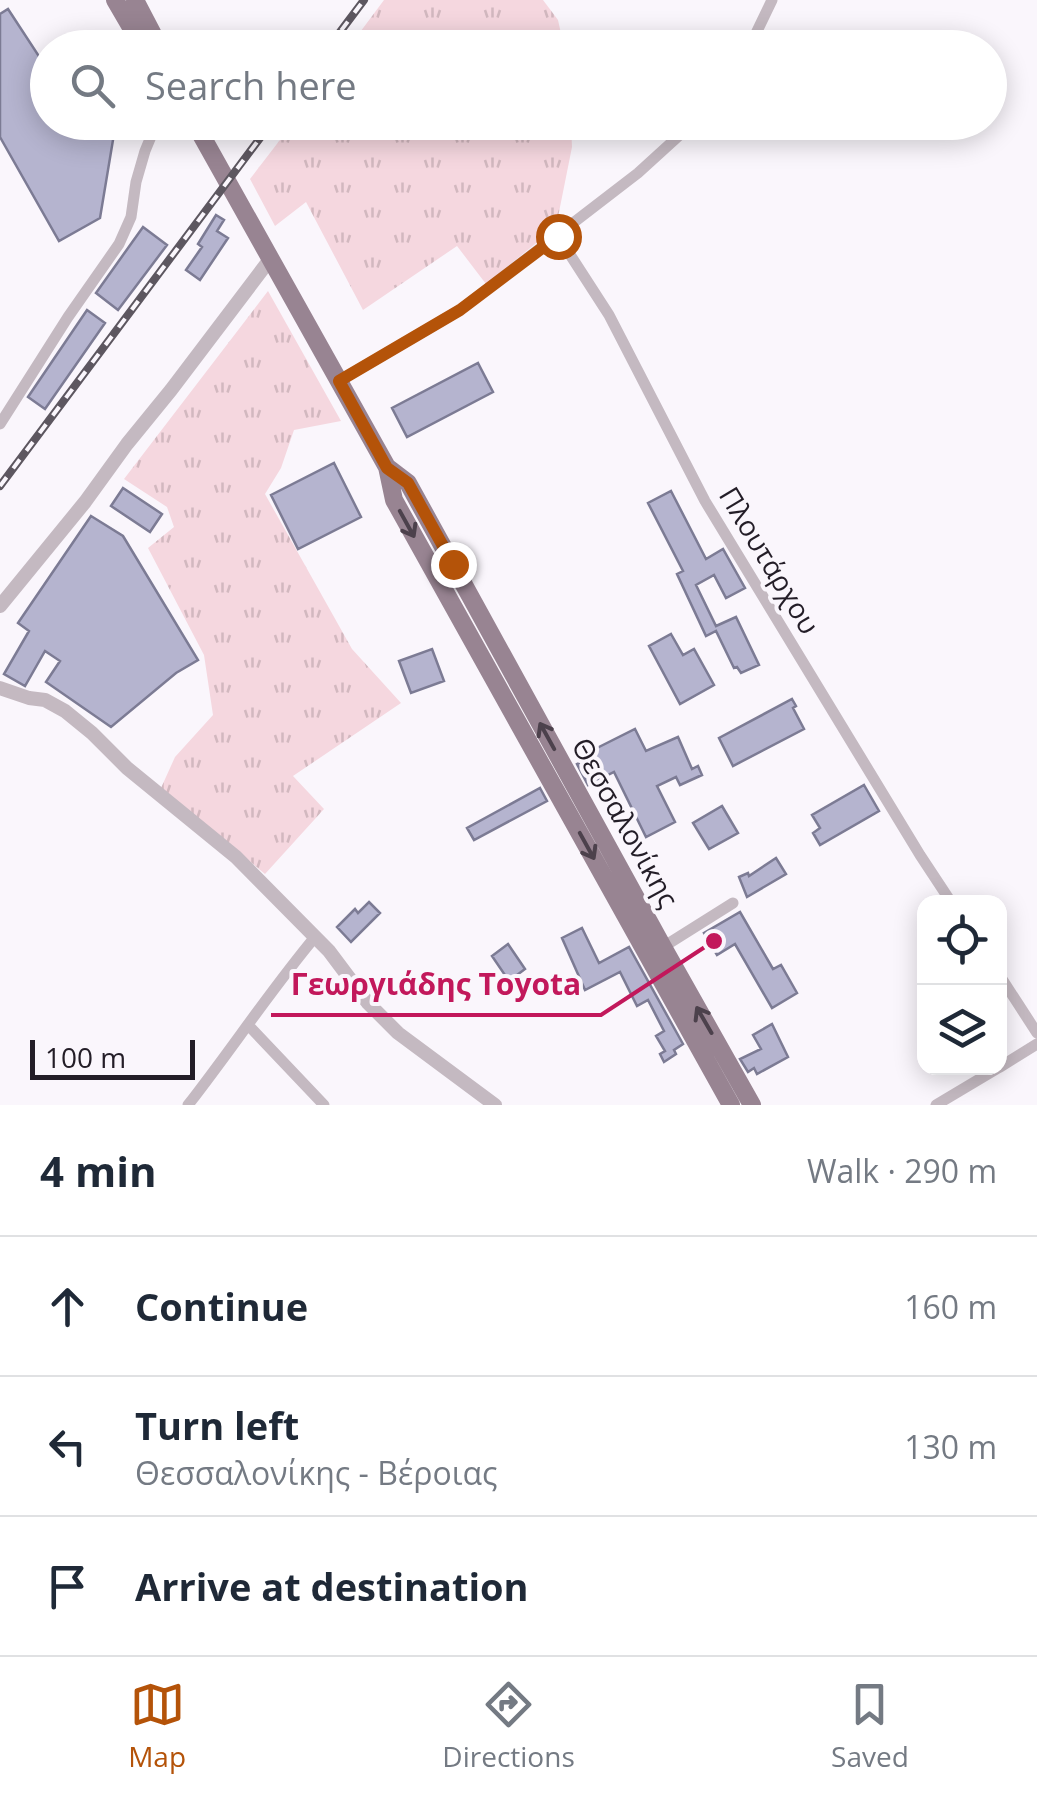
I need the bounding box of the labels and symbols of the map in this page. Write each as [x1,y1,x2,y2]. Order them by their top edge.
route start [536,214,582,260]
street label: Πλουτάρχου [711,479,829,641]
one-way arrow [398,509,418,539]
route end [431,542,477,588]
one-way arrow [537,721,556,751]
street label: Θεσσαλονίκης [564,730,688,914]
one-way arrow [578,831,598,860]
callout: Γεωργιάδης Toyota [271,955,601,1015]
text: Γεωργιάδης Toyota [291,963,581,1004]
one-way arrow [694,1006,714,1035]
scale bar [30,1035,195,1080]

